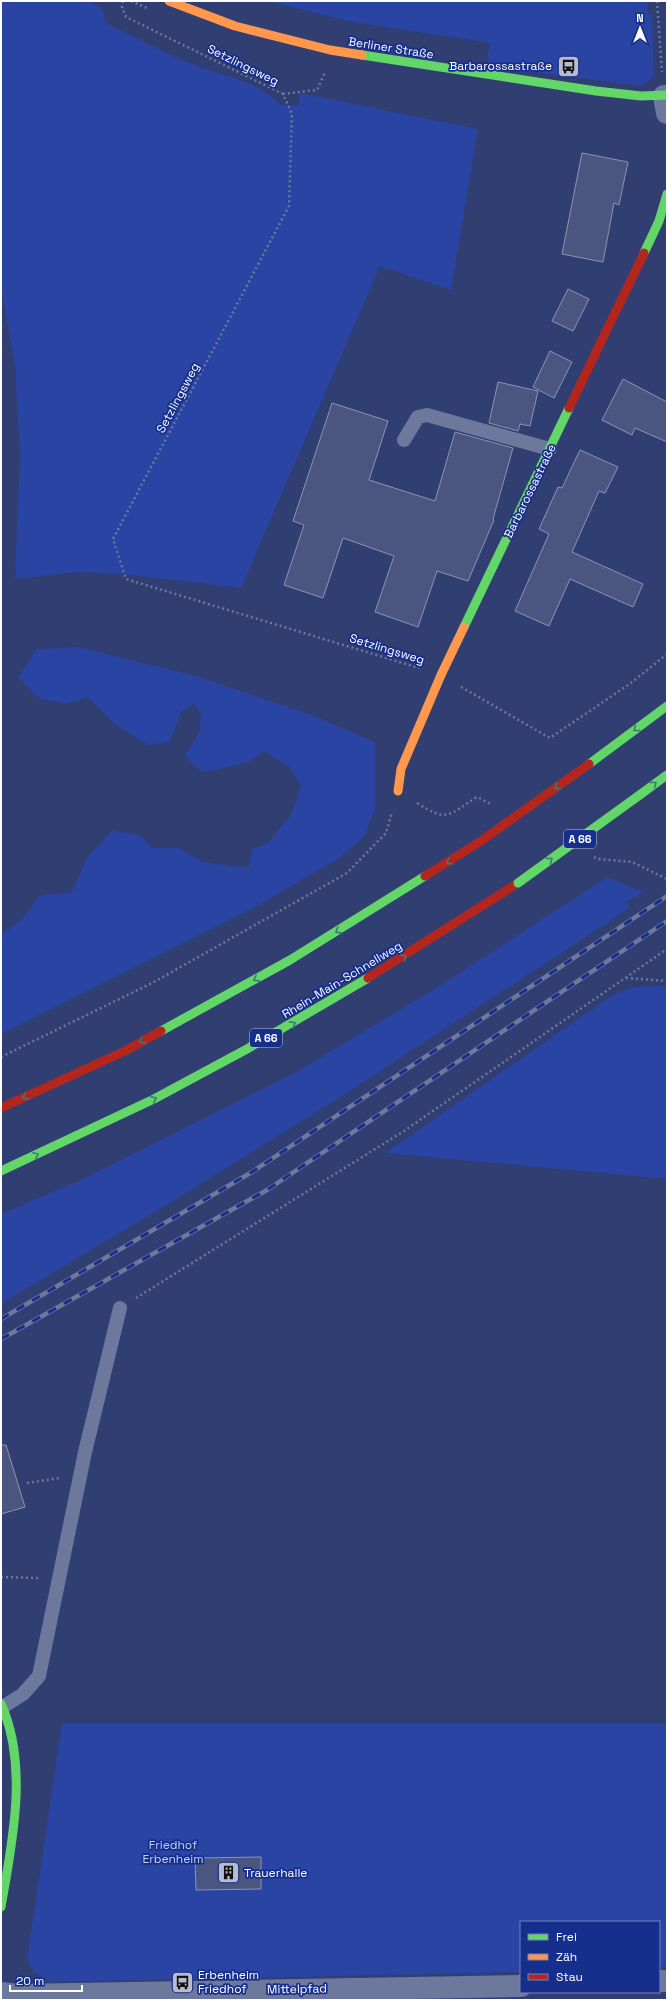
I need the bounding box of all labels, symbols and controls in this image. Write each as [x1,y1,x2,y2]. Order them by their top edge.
north arrow [620,8,660,48]
text: N [636,11,644,25]
street label: Berliner Straße [347,33,435,63]
street label: Setzlingsweg [205,41,281,89]
bus stop icon: Barbarossastraße [555,53,581,79]
place label: Barbarossastraße [449,58,552,74]
street label: Setzlingsweg [153,360,203,436]
street label: Barbarossastraße [500,441,560,541]
street label: Setzlingsweg [348,630,426,668]
one-way arrow [633,724,640,731]
one-way arrow [554,782,561,790]
one-way arrow [650,782,657,789]
road number: A 66 [564,830,596,848]
one-way arrow [446,857,453,865]
one-way arrow [545,858,552,865]
one-way arrow [335,926,342,934]
street label: Rhein-Main-Schnellweg [279,938,405,1022]
one-way arrow [400,954,407,962]
one-way arrow [253,974,260,982]
one-way arrow [289,1021,296,1028]
road number: A 66 [250,1029,282,1047]
one-way arrow [139,1037,146,1044]
one-way arrow [21,1092,29,1100]
one-way arrow [150,1096,157,1104]
one-way arrow [32,1152,40,1160]
park label: Friedhof Erbenheim [142,1837,204,1867]
building icon: Trauerhalle [215,1860,241,1886]
place label: Trauerhalle [244,1865,307,1881]
legend [520,1921,660,1993]
text: Frei [556,1929,577,1945]
text: Zäh [556,1949,577,1965]
scale bar [10,1967,82,1993]
place label: Erbenheim Friedhof [198,1967,259,1997]
bus stop icon: Erbenheim Friedhof [169,1969,195,1995]
text: Stau [556,1969,583,1985]
text: 20 m [16,1973,44,1989]
street label: Mittelpfad [267,1980,327,1998]

